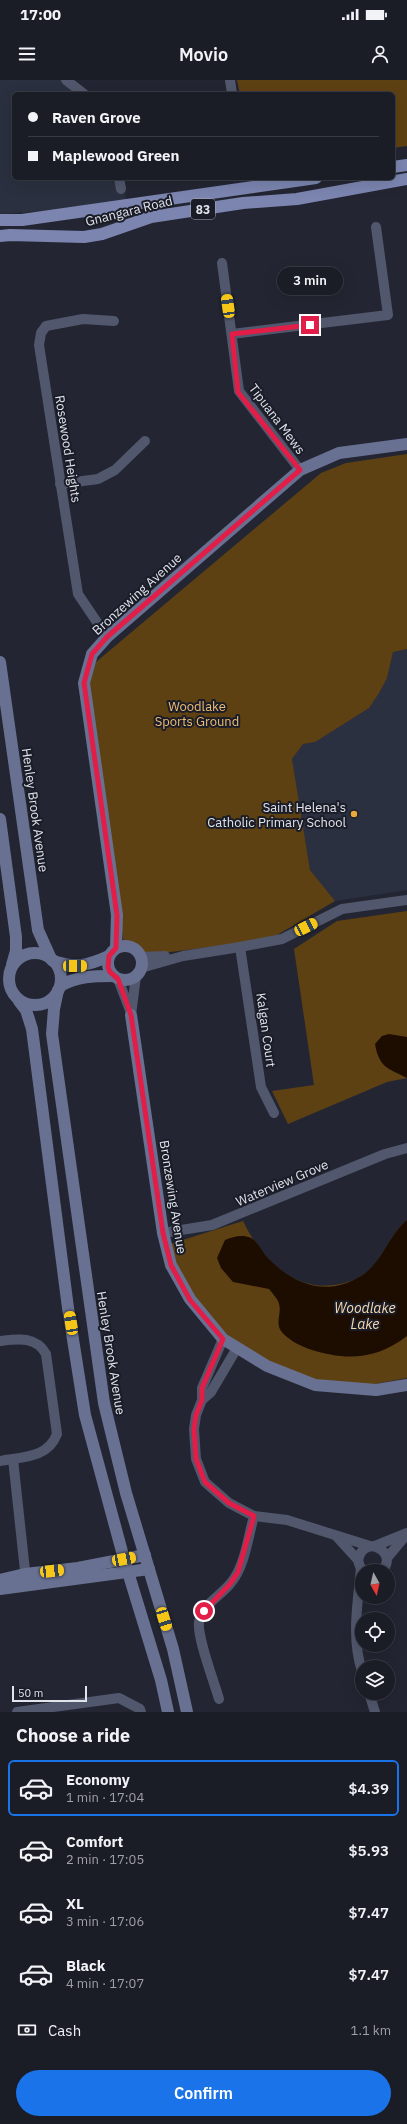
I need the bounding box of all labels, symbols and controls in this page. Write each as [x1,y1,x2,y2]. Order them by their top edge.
text: 17:00 [20,5,61,24]
icon: menu [16,43,38,65]
text: Movio [179,43,228,66]
icon: person [369,43,391,65]
text: Raven Grove [52,108,141,127]
text: Maplewood Green [52,146,179,165]
street label: Gnangara Road [84,192,174,230]
road number: 83 [191,199,215,219]
callout: 3 min [277,267,343,295]
text: 3 min [293,272,327,289]
car [220,293,236,319]
route end [301,316,319,334]
street label: Tipuana Mews [245,380,309,458]
street label: Rosewood Heights [51,394,85,504]
street label: Bronzewing Avenue [89,549,185,639]
park label: Woodlake Sports Ground [155,698,239,730]
street label: Henley Brook Avenue [18,747,52,873]
place label: Saint Helena's Catholic Primary School [207,799,346,831]
marker: Saint Helena's Catholic Primary School [349,809,359,819]
car [293,916,319,938]
car [63,960,87,972]
street label: Kalgan Court [252,992,280,1068]
street label: Bronzewing Avenue [156,1139,190,1255]
street label: Waterview Grove [233,1156,331,1210]
street label: Henley Brook Avenue [93,1290,129,1416]
water label: Woodlake Lake [334,1299,396,1333]
car [63,1310,79,1336]
car [111,1551,137,1567]
car [39,1564,65,1578]
north arrow [355,1564,395,1604]
map controls [355,1564,395,1700]
route start [195,1602,213,1620]
car [155,1606,173,1632]
button: locate [355,1612,395,1652]
button: layers [355,1660,395,1700]
scale bar [12,1684,87,1703]
text: 50 m [18,1686,43,1700]
text: Choose a ride [16,1724,130,1747]
icon: car [18,1770,54,1806]
text: Economy [66,1770,130,1789]
text: $4.39 [349,1779,389,1798]
text: 1 min · 17:04 [66,1789,144,1806]
icon: car [18,1832,54,1868]
text: Comfort [66,1832,123,1851]
text: $5.93 [349,1841,389,1860]
text: 2 min · 17:05 [66,1851,144,1868]
icon: car [18,1894,54,1930]
text: XL [66,1894,84,1913]
text: $7.47 [349,1903,389,1922]
text: 3 min · 17:06 [66,1913,144,1930]
icon: car [18,1956,54,1992]
text: Black [66,1956,106,1975]
text: $7.47 [349,1965,389,1984]
text: 4 min · 17:07 [66,1975,144,1992]
icon: cash [16,2019,38,2041]
text: Cash [48,2021,81,2040]
text: 1.1 km [351,2022,391,2039]
button: Confirm [16,2070,391,2116]

